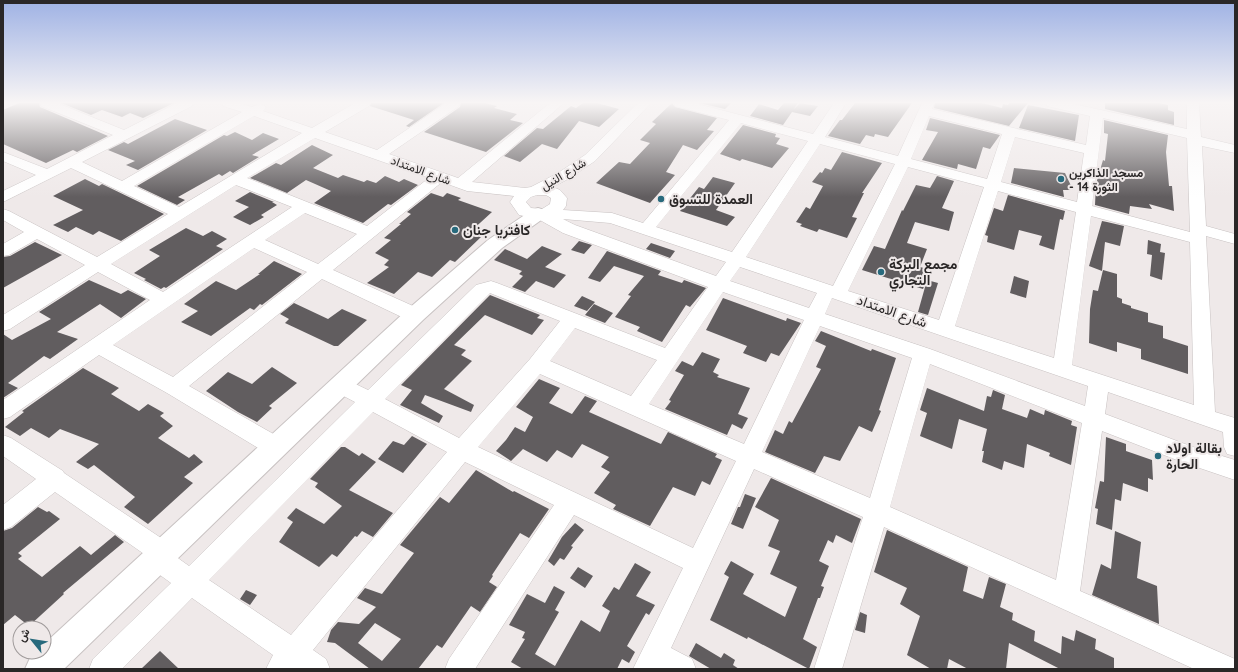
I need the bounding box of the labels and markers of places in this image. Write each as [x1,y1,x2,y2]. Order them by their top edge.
place label: مسجد الذاكرين - الثورة 14 [1069,165,1144,195]
marker: مسجد الذاكرين - الثورة 14 [1056,174,1066,184]
place label: العمدة للتسوق [669,190,753,208]
marker: العمدة للتسوق [656,194,666,204]
place label: كافتريا جنان [463,221,530,239]
marker: كافتريا جنان [450,225,460,235]
place label: مجمع البركة التجاري [889,255,958,292]
marker: مجمع البركة التجاري [876,267,886,277]
place label: بقالة اولاد الحارة [1166,439,1222,473]
marker: بقالة اولاد الحارة [1153,451,1163,461]

